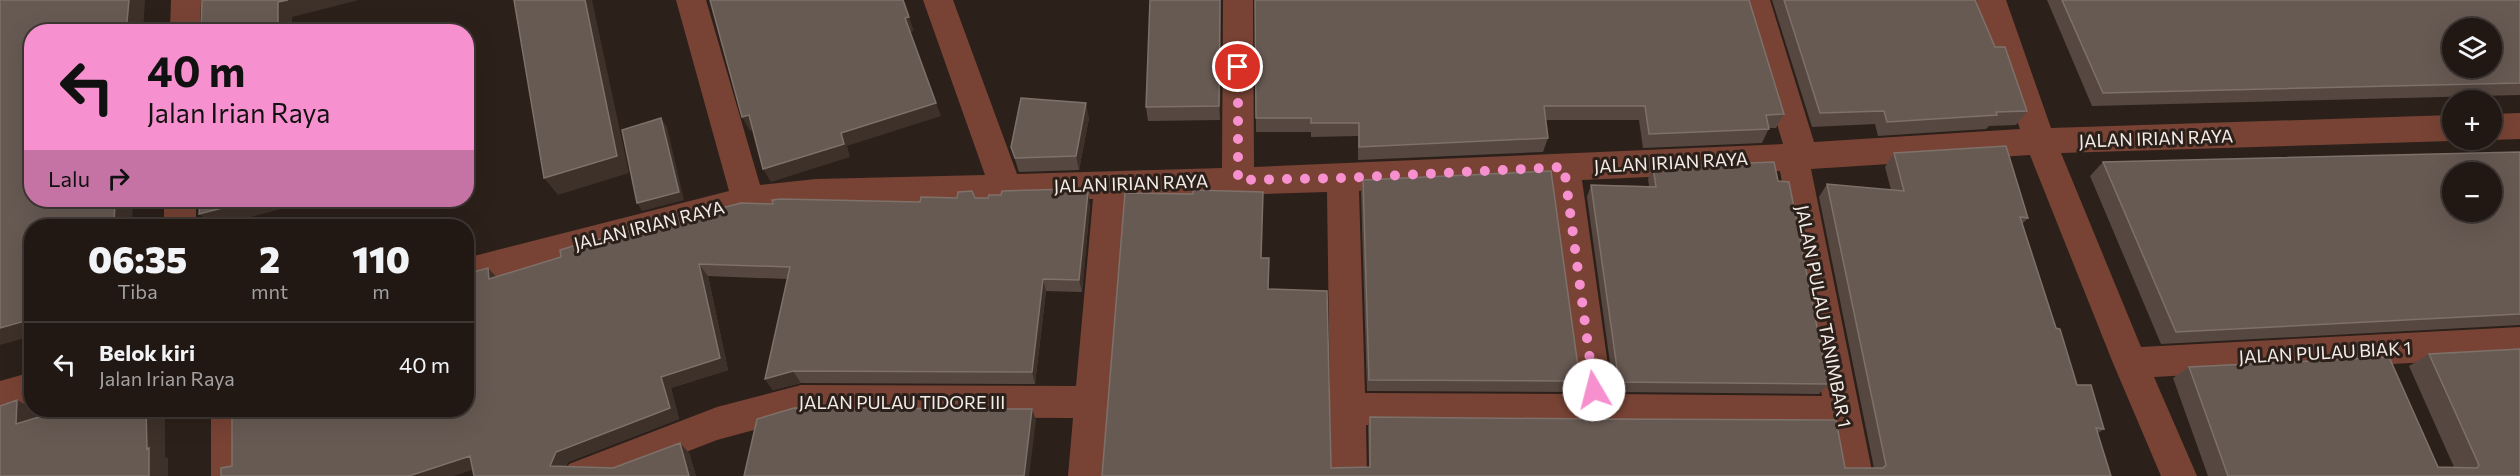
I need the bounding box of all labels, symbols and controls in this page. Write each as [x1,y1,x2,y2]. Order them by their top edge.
map controls [2442,18,2502,222]
button: layers [2442,18,2502,78]
pin [1212,41,1263,92]
text: 40 m [147,44,245,96]
icon: left [48,48,126,126]
icon: arrive [1221,50,1254,83]
button: + [2442,90,2502,150]
text: Jalan Irian Raya [147,96,330,129]
street label: JALAN IRIAN RAYA [2078,124,2234,152]
street label: JALAN IRIAN RAYA [1593,147,1749,177]
icon: right [102,162,135,195]
button: − [2442,162,2502,222]
text: Lalu [48,165,90,192]
street label: JALAN IRIAN RAYA [1053,169,1209,197]
street label: JALAN IRIAN RAYA [571,196,727,254]
street label: JALAN PULAU TANIMBAR 1 [1792,203,1856,429]
text: 06:35 [88,236,187,280]
text: 2 [259,236,280,280]
text: 110 [352,236,410,280]
text: Tiba [117,279,158,303]
text: mnt [251,279,288,303]
text: m [372,279,390,303]
street label: JALAN PULAU BIAK 1 [2238,336,2412,368]
text: Belok kiri [99,339,195,366]
icon: left [48,348,81,381]
text: 40 m [399,351,450,378]
position arrow [1562,358,1626,422]
text: Jalan Irian Raya [99,366,235,390]
street label: JALAN PULAU TIDORE III [799,391,1005,413]

